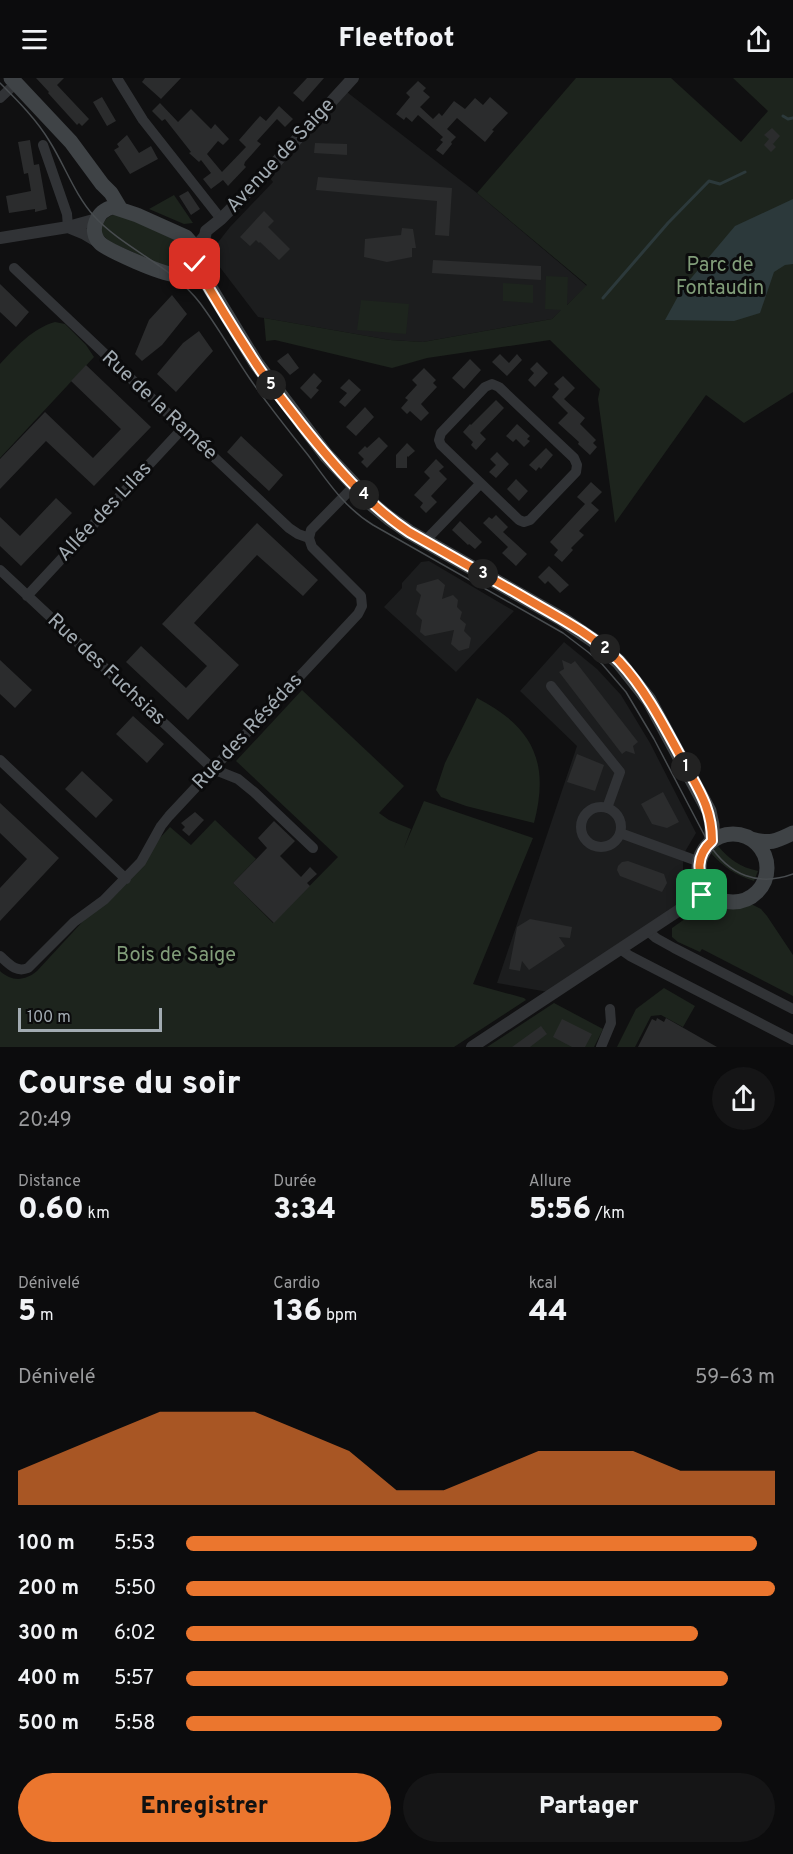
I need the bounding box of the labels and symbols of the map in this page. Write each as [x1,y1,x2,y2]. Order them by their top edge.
street label: Avenue de Saige [221,93,341,219]
pin [169,238,220,289]
park label: Parc de Fontaudin [676,253,764,302]
street label: Rue de la Ramée [95,346,223,466]
pin: 5 [256,370,286,400]
street label: Allée des Lilas [52,456,158,568]
pin: 4 [349,480,379,510]
pin: 3 [468,559,498,589]
street label: Rue des Fuchsias [41,608,171,732]
pin: 2 [590,634,620,664]
street label: Rue des Résédas [187,668,309,796]
pin: 1 [671,752,701,782]
pin [676,869,727,920]
park label: Bois de Saige [116,943,236,969]
scale bar [18,1005,162,1032]

